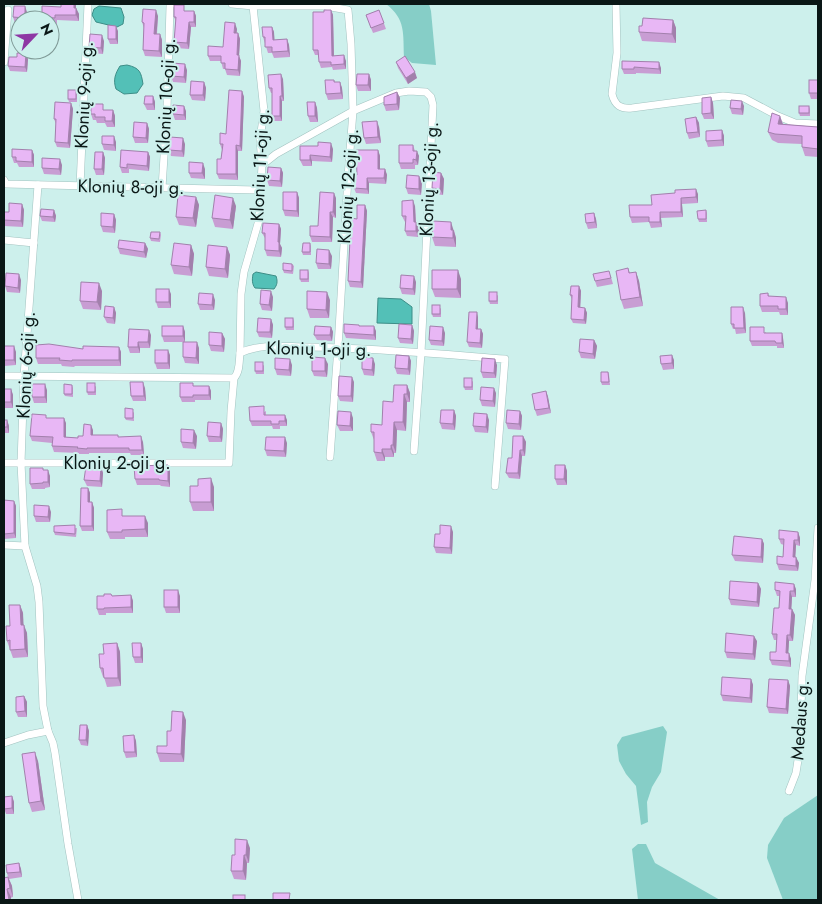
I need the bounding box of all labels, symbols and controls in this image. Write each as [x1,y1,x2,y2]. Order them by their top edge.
north arrow [10,10,60,60]
text: N [35,20,58,39]
street label: Klonių 10-oji g. [150,37,182,155]
street label: Klonių 9-oji g. [68,41,100,149]
street label: Klonių 11-oji g. [244,108,276,222]
street label: Klonių 13-oji g. [413,121,445,237]
street label: Klonių 12-oji g. [331,128,365,244]
street label: Klonių 8-oji g. [77,173,185,201]
street label: Klonių 6-oji g. [10,311,42,419]
street label: Klonių 1-oji g. [266,335,372,363]
street label: Klonių 2-oji g. [63,450,171,476]
street label: Medaus g. [784,679,816,761]

